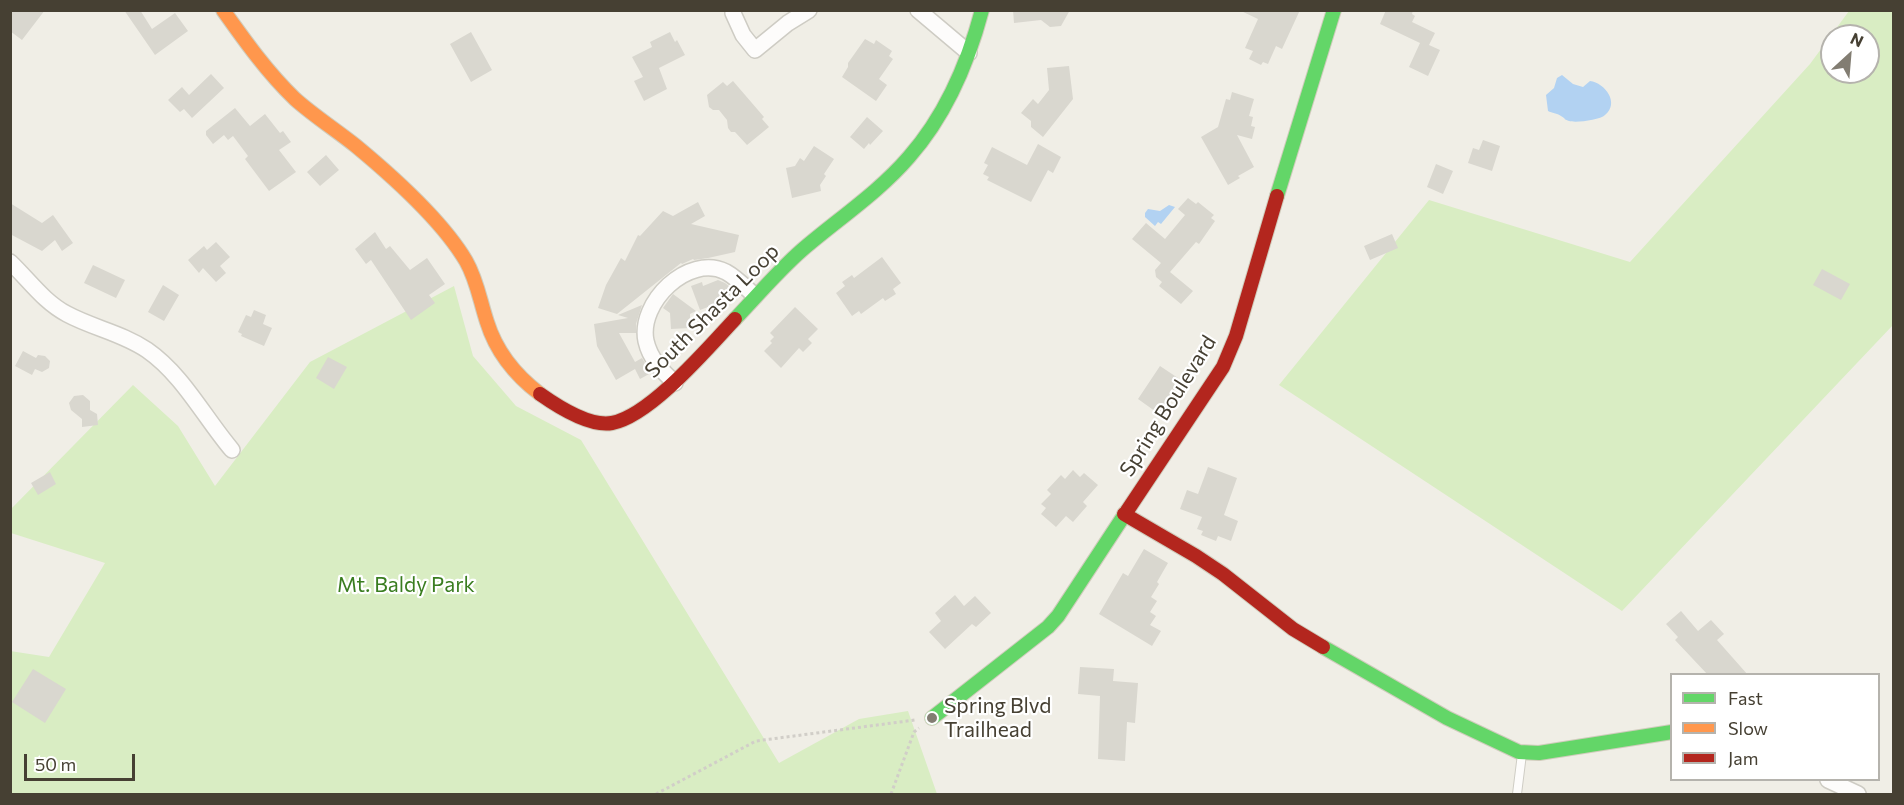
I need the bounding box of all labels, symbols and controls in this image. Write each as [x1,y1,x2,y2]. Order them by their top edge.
north arrow [1820,24,1880,84]
text: N [1848,28,1867,50]
street label: South Shasta Loop [640,239,784,383]
street label: Spring Boulevard [1114,331,1222,481]
park label: Mt. Baldy Park [337,572,475,598]
legend [1670,673,1880,781]
text: Fast [1728,687,1763,709]
place label: Spring Blvd Trailhead [944,693,1051,743]
marker: Spring Blvd Trailhead [925,711,939,725]
text: Slow [1728,717,1768,739]
scale bar [27,742,138,780]
text: Jam [1728,747,1758,769]
text: 50 m [35,753,76,775]

